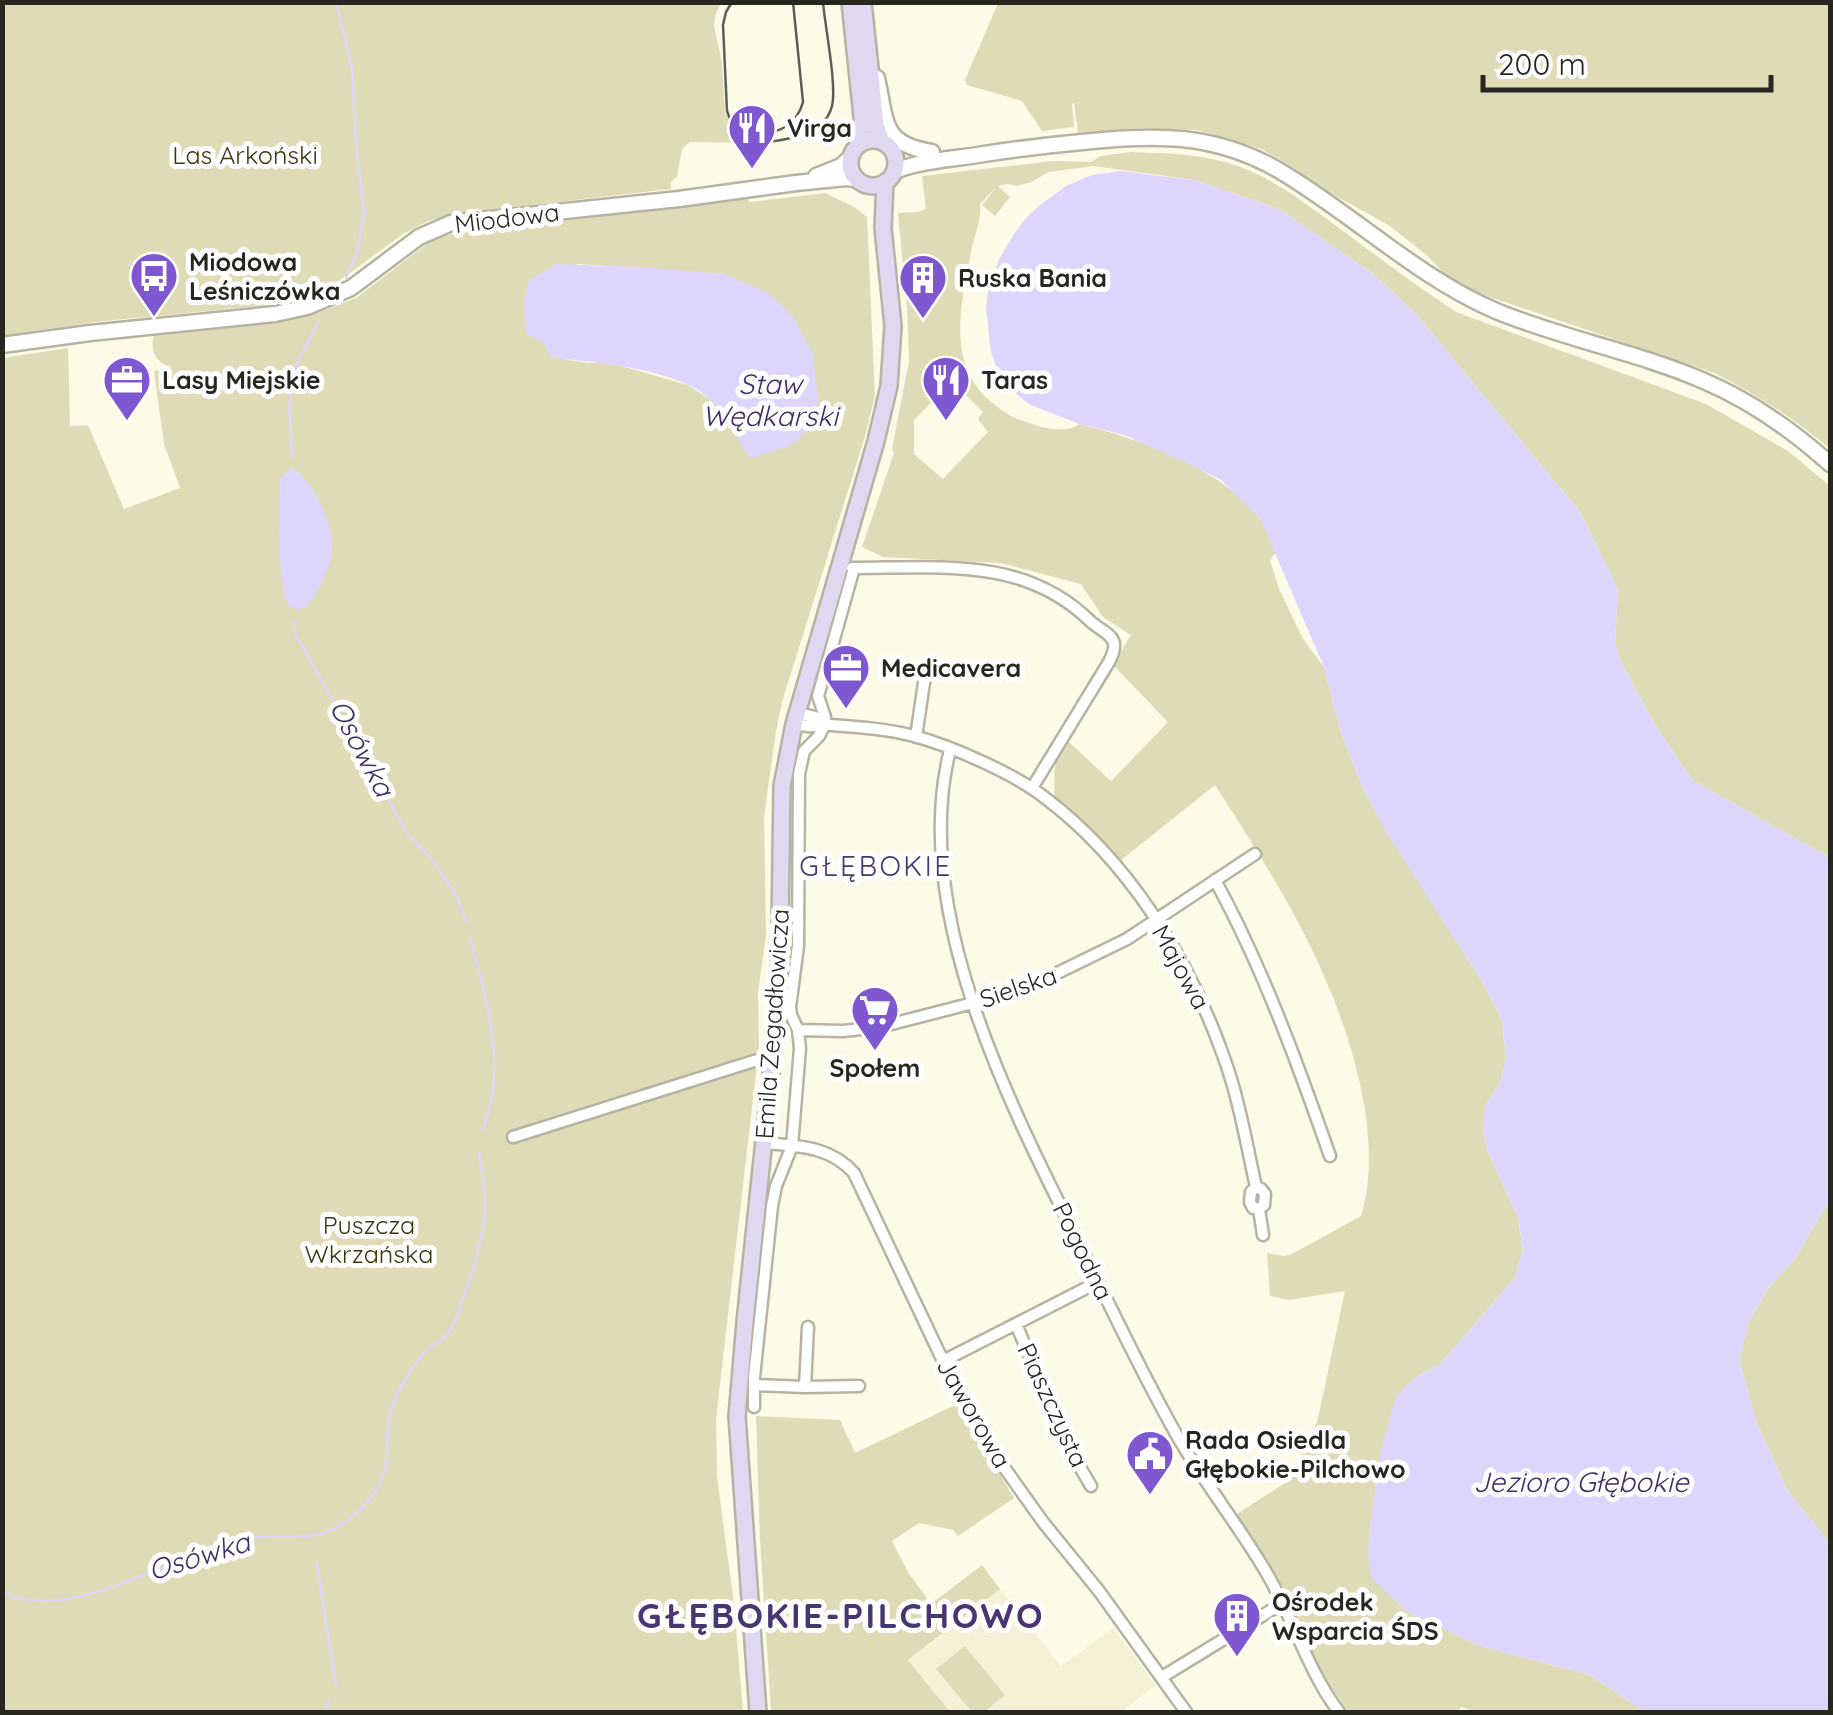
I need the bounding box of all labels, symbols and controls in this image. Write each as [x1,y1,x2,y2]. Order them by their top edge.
scale bar [1483,30,1770,92]
text: 200 m [1498,45,1586,83]
restaurant icon: Virga [726,102,778,170]
place label: Virga [787,112,852,143]
park label: Las Arkoński [172,139,318,170]
street label: Miodowa [453,196,561,239]
place label: Miodowa Leśniczówka [189,246,340,306]
bus stop icon: Miodowa Leśniczówka [128,250,180,318]
building icon: Ruska Bania [897,252,949,320]
place label: Ruska Bania [958,262,1107,293]
office icon: Lasy Miejskie [101,354,153,422]
restaurant icon: Taras [920,354,972,422]
place label: Lasy Miejskie [162,364,320,395]
place label: Taras [981,364,1048,395]
water label: Staw Wędkarski [702,366,841,433]
office icon: Medicavera [820,642,872,710]
place label: Medicavera [881,652,1021,683]
water label: Osówka [322,693,403,804]
district label: GŁĘBOKIE [799,848,953,883]
street label: Emila Zegadłowicza [748,908,795,1140]
street label: Majowa [1146,919,1217,1014]
street label: Sielska [975,959,1060,1014]
supermarket icon: Społem [849,984,901,1052]
place label: Społem [830,1052,920,1083]
street label: Pogodna [1047,1197,1120,1305]
park label: Puszcza Wkrzańska [305,1209,433,1269]
street label: Piaszczysta [1011,1338,1096,1472]
street label: Jaworowa [931,1352,1018,1473]
place label: Rada Osiedla Głębokie-Pilchowo [1185,1424,1406,1484]
public building icon: Rada Osiedla Głębokie-Pilchowo [1124,1428,1176,1496]
water label: Jezioro Głębokie [1473,1464,1690,1499]
water label: Osówka [144,1523,256,1588]
place label: Ośrodek Wsparcia ŚDS [1272,1586,1439,1646]
building icon: Ośrodek Wsparcia ŚDS [1211,1590,1263,1658]
district label: GŁĘBOKIE-PILCHOWO [637,1593,1045,1637]

